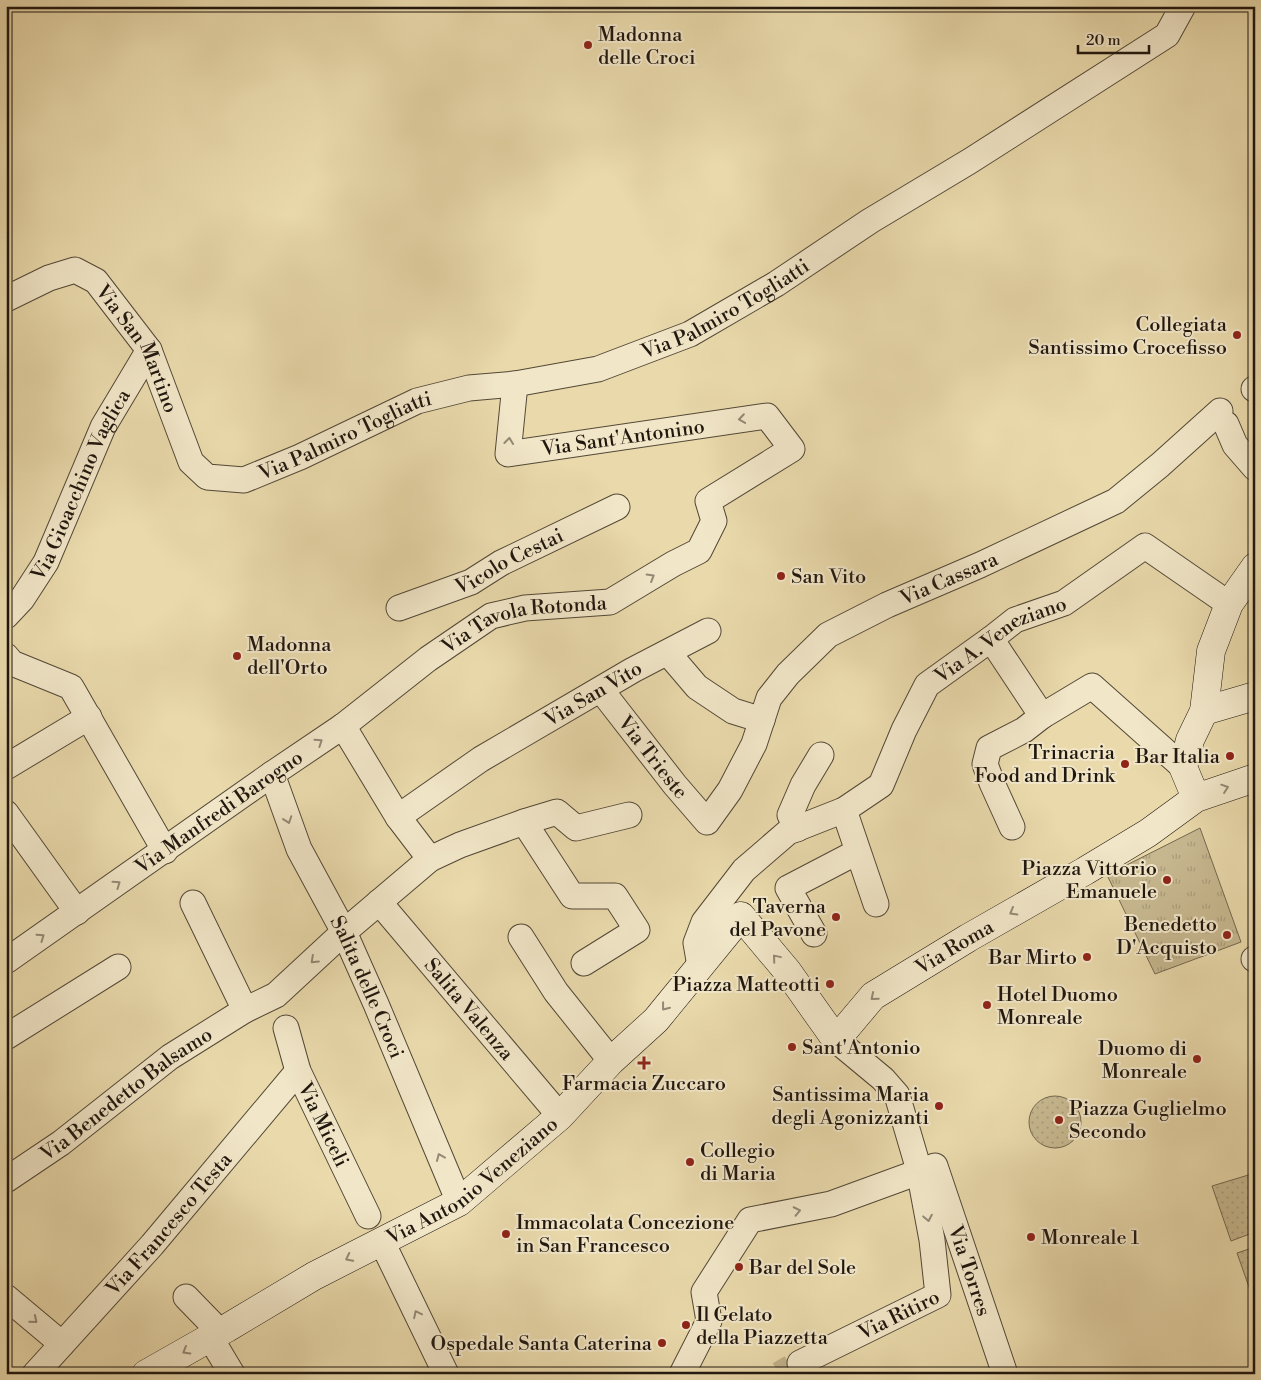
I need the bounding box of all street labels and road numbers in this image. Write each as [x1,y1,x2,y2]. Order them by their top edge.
street label: Via Palmiro Togliatti [637,254,815,366]
street label: Via San Martino [89,279,182,417]
street label: Via Gioacchino Vaglica [25,384,137,587]
street label: Via Palmiro Togliatti [254,387,435,487]
street label: Via Sant'Antonino [539,415,706,462]
street label: Vicolo Cestai [451,524,568,601]
street label: Via Cassara [896,547,1003,612]
street label: Via Tavola Rotonda [437,591,608,660]
street label: Via A. Veneziano [929,592,1070,690]
street label: Via San Vito [539,656,647,734]
street label: Via Trieste [611,710,693,805]
street label: Via Manfredi Barogno [130,746,308,881]
street label: Salita delle Croci [324,912,409,1063]
street label: Via Roma [911,915,999,982]
street label: Salita Valenza [418,954,519,1067]
street label: Via Benedetto Balsamo [35,1023,217,1168]
street label: Via Miceli [291,1078,354,1172]
street label: Via Antonio Veneziano [382,1112,564,1251]
street label: Via Francesco Testa [100,1147,239,1302]
street label: Via Torres [942,1222,996,1320]
street label: Via Ritiro [854,1285,944,1347]

